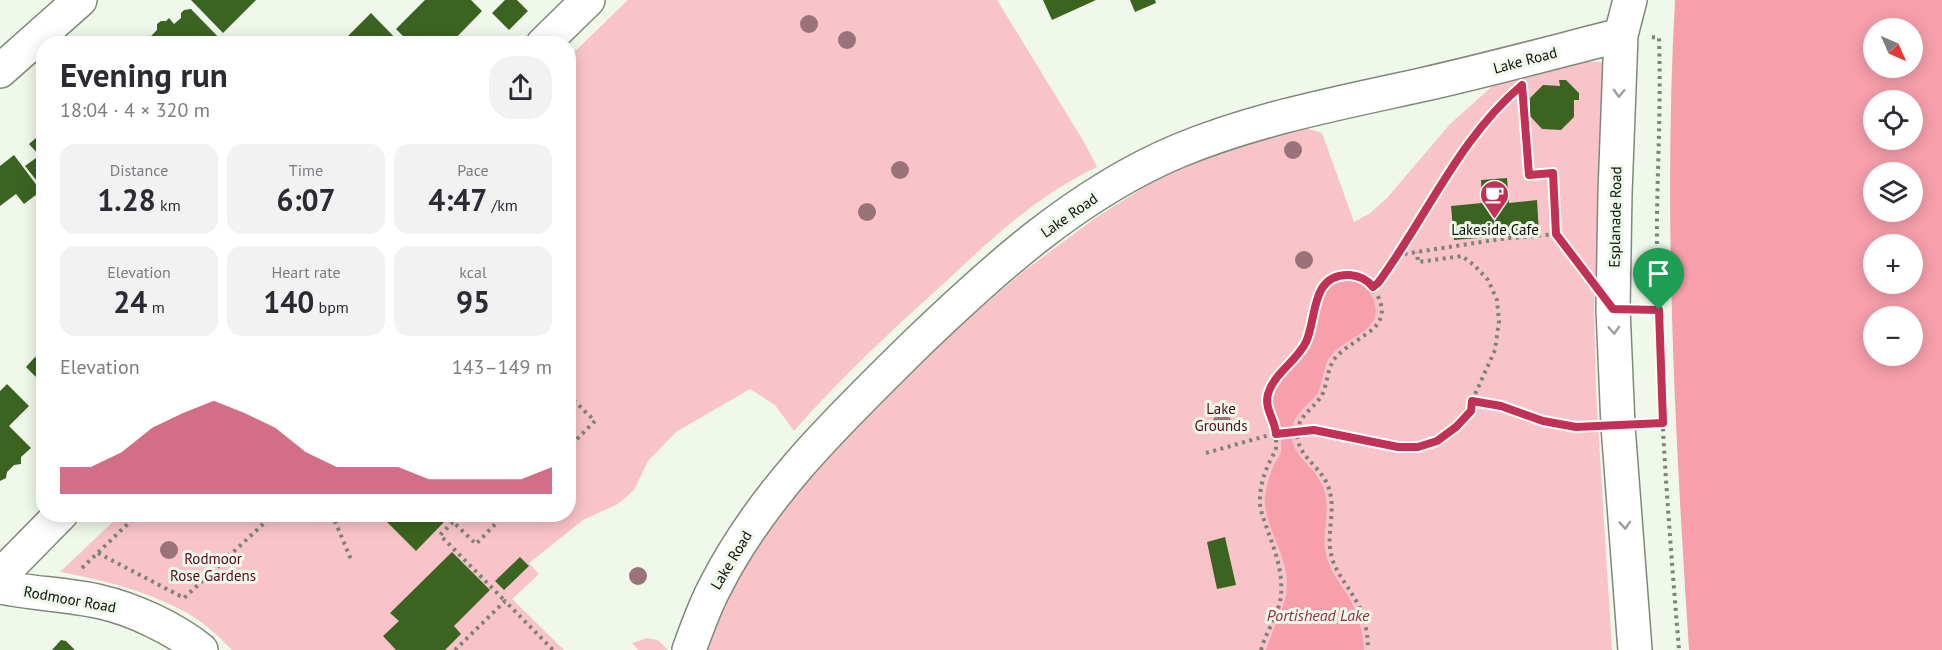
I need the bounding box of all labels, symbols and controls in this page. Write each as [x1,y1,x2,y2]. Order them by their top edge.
north arrow [1863,18,1923,78]
map controls [1863,18,1923,366]
street label: Lake Road [1491,42,1559,78]
text: Evening run [60,53,228,96]
button: share [489,56,552,119]
one-way arrow [1612,89,1625,98]
button: locate [1863,90,1923,150]
text: 18:04 · 4 × 320 m [60,97,210,123]
text: Distance [110,160,168,180]
text: Time [289,160,323,180]
text: Pace [457,160,489,180]
button: layers [1863,162,1923,222]
street label: Esplanade Road [1605,166,1625,268]
cafe icon: Lakeside Cafe [1479,178,1511,220]
text: 1.28 [97,180,156,219]
text: 6:07 [276,180,336,219]
text: 4:47 [428,180,487,219]
street label: Lake Road [1037,188,1101,242]
text: km [156,195,181,215]
text: /km [487,195,518,215]
place label: Lakeside Cafe [1451,220,1539,239]
button: + [1863,234,1923,294]
pin [1633,248,1684,310]
icon: arrive [1642,257,1675,290]
text: Elevation [107,262,171,282]
text: Heart rate [271,262,341,282]
text: kcal [459,262,487,282]
text: 24 [113,282,147,321]
text: 140 [263,282,314,321]
text: 95 [456,282,490,321]
text: m [147,297,165,317]
text: bpm [314,297,349,317]
button: − [1863,306,1923,366]
one-way arrow [1608,326,1621,335]
text: Elevation [60,354,140,380]
text: 143–149 m [452,354,552,380]
park label: Lake Grounds [1195,399,1248,435]
one-way arrow [1618,520,1631,529]
street label: Lake Road [706,527,756,593]
park label: Rodmoor Rose Gardens [170,549,256,585]
street label: Rodmoor Road [22,582,118,616]
water label: Portishead Lake [1267,605,1370,625]

